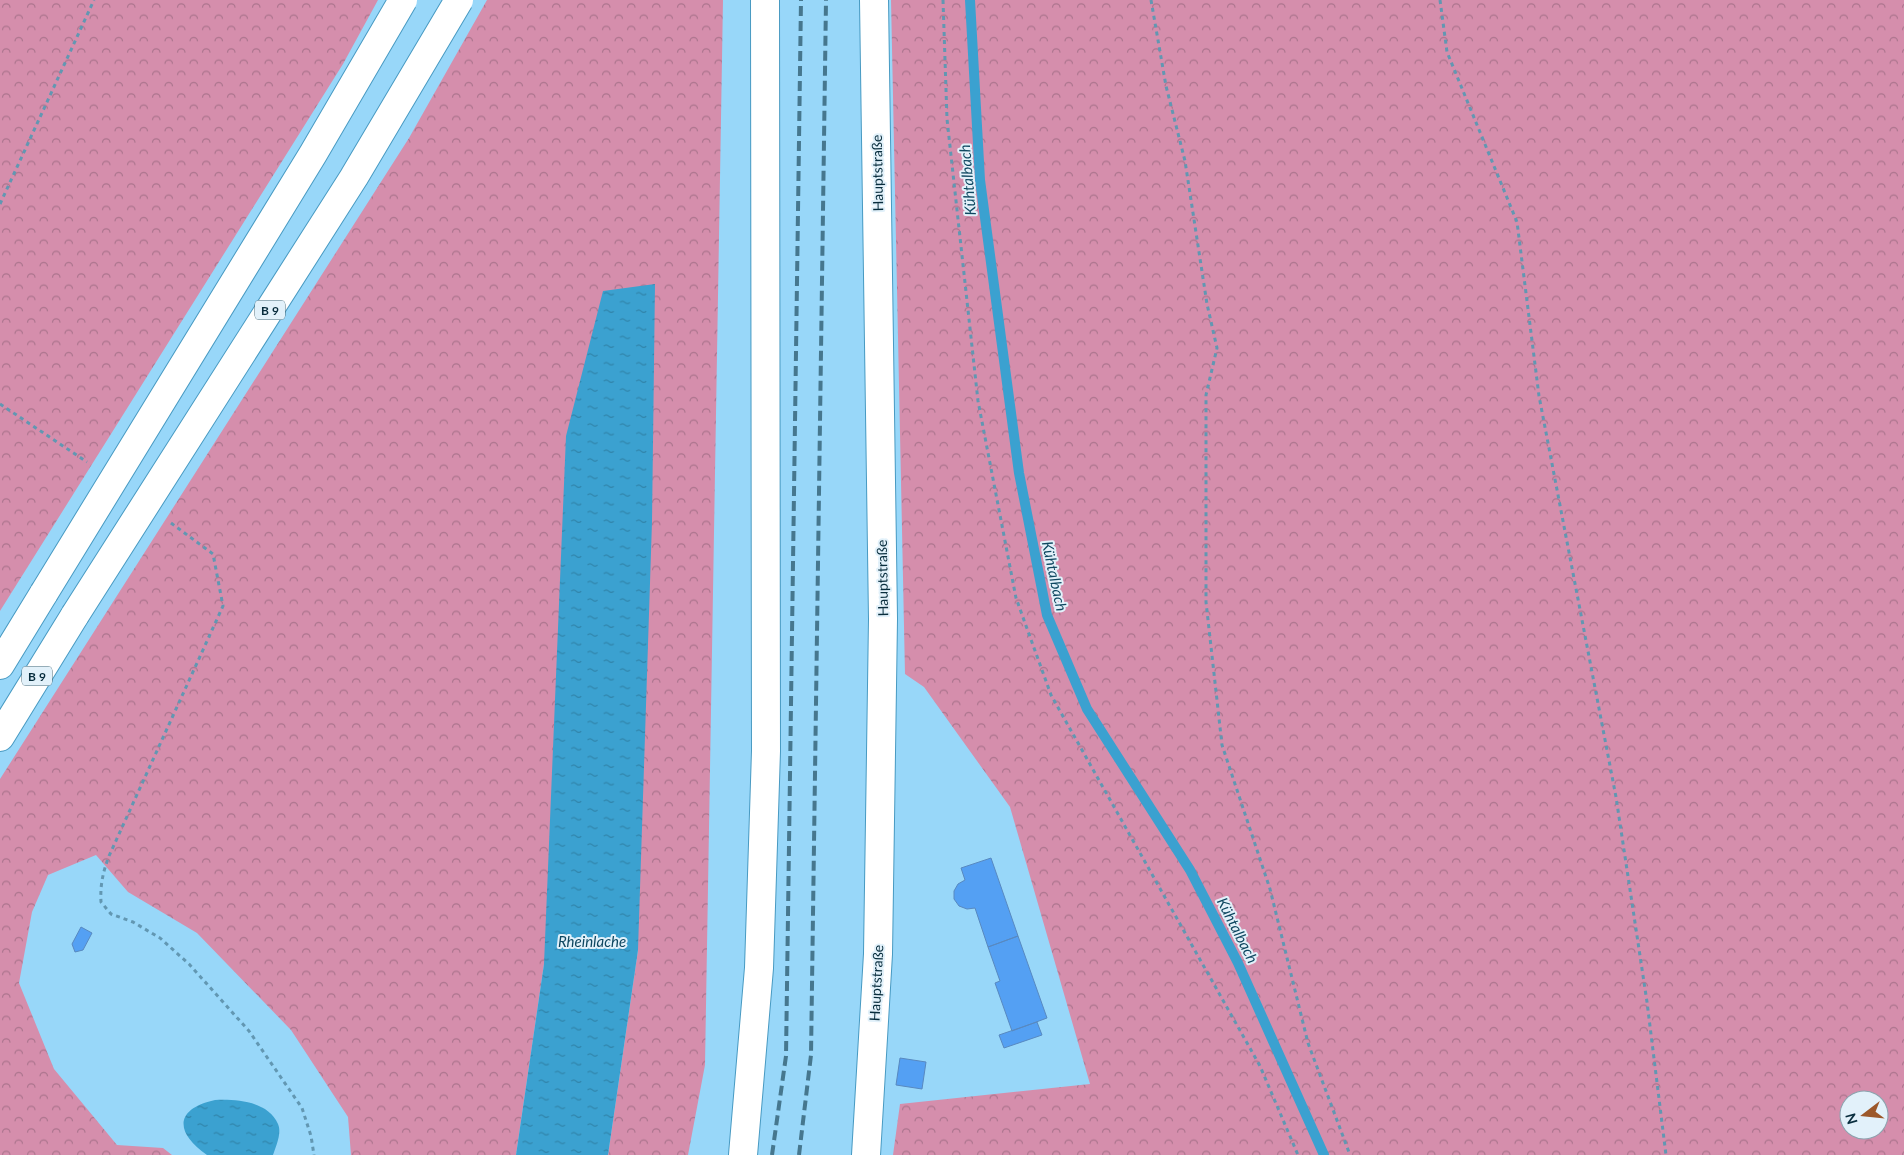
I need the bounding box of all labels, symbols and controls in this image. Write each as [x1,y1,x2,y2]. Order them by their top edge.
street label: Hauptstraße [868,135,886,211]
water label: Kühtalbach [955,144,979,216]
road number: B 9 [255,300,285,320]
water label: Kühtalbach [1039,539,1071,613]
street label: Hauptstraße [873,540,891,616]
road number: B 9 [22,666,52,686]
water label: Kühtalbach [1214,894,1262,966]
water label: Rheinlache [558,932,626,950]
street label: Hauptstraße [866,944,886,1022]
north arrow [1839,1090,1889,1140]
text: N [1841,1111,1861,1126]

